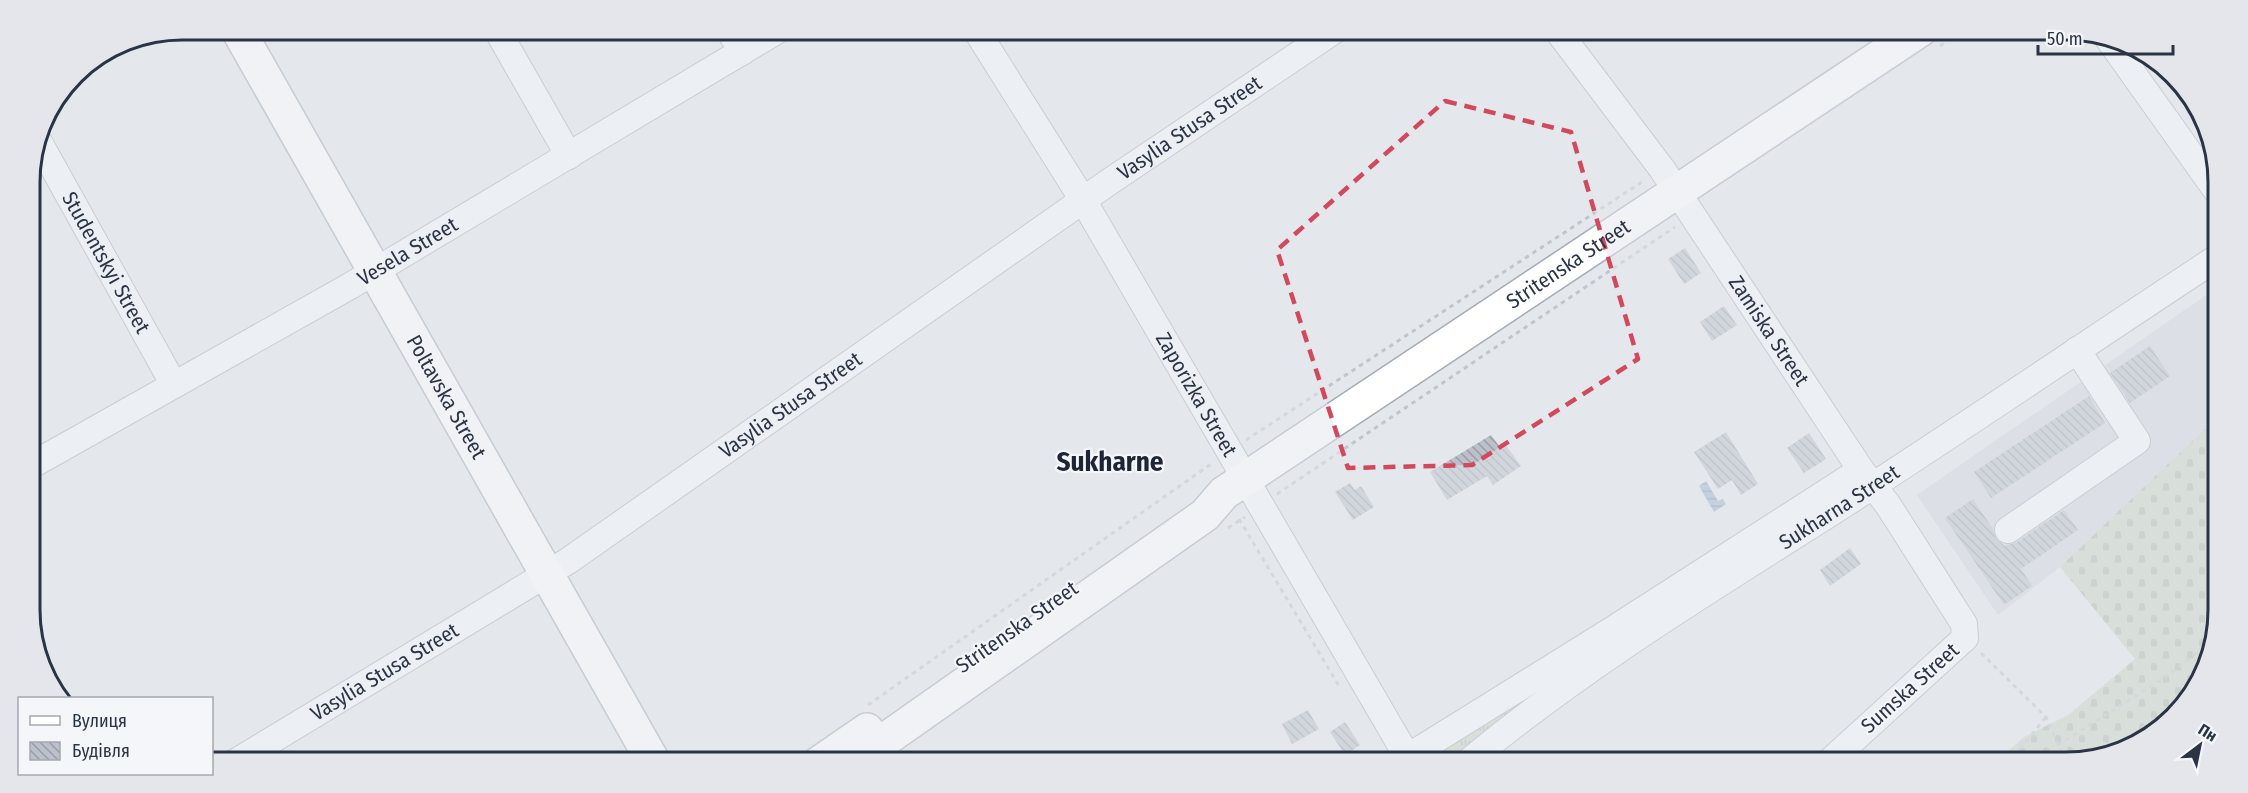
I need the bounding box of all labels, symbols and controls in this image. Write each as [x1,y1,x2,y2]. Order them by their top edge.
scale bar [2038,18,2173,56]
text: 50 m [2047,28,2083,50]
street label: Vasylia Stusa Street [1113,70,1267,186]
street label: Studentskyi Street [56,187,156,338]
street label: Vesela Street [353,212,463,292]
street label: Stritenska Street [1501,213,1635,314]
street label: Zamiska Street [1723,271,1815,391]
street label: Zaporizka Street [1150,328,1243,461]
street label: Poltavska Street [401,330,492,464]
street label: Vasylia Stusa Street [714,346,867,464]
district label: Sukharne [1056,446,1164,478]
street label: Sukharna Street [1774,459,1904,555]
street label: Stritenska Street [951,575,1083,679]
street label: Vasylia Stusa Street [306,617,463,727]
street label: Sumska Street [1856,637,1964,739]
legend [18,697,213,775]
text: Вулиця [72,710,127,732]
north arrow [2170,715,2230,775]
text: Пн [2195,720,2220,746]
text: Будівля [72,740,130,762]

